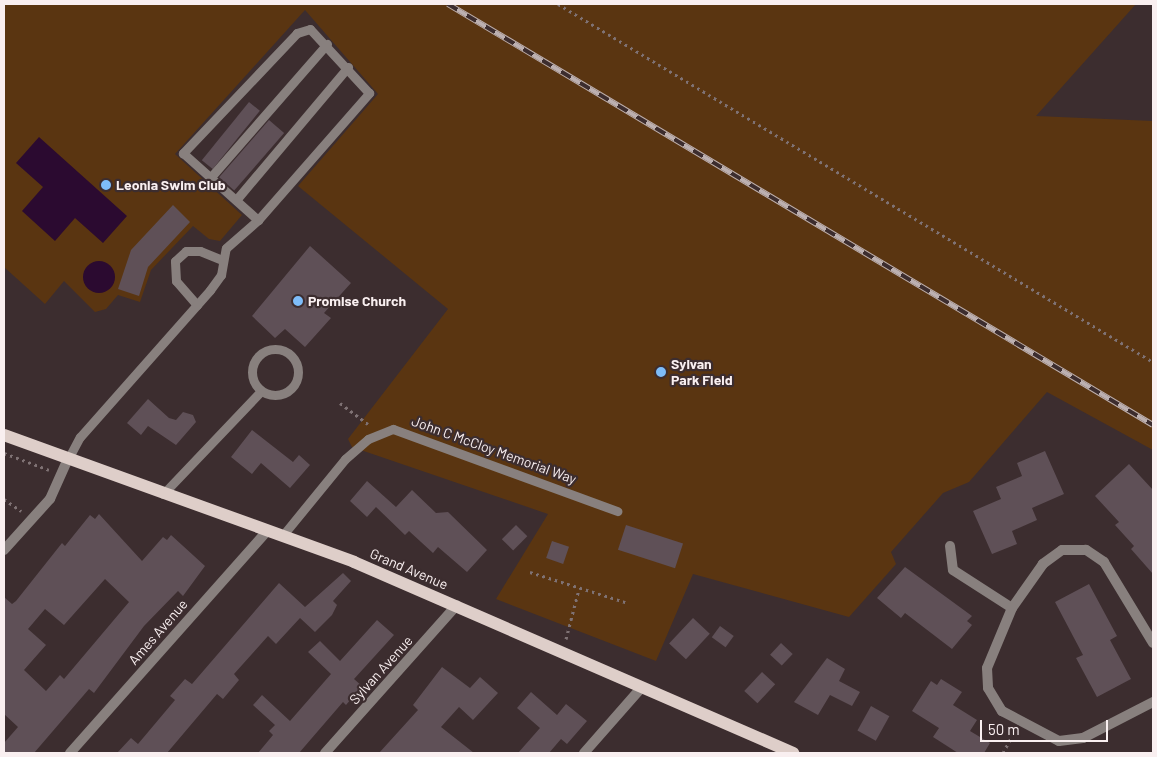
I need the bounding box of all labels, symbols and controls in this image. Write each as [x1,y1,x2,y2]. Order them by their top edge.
place label: Leonia Swim Club [116,177,226,193]
marker: Leonia Swim Club [100,179,112,191]
place label: Promise Church [308,293,406,309]
marker: Promise Church [292,295,304,307]
place label: Sylvan Park Field [671,356,733,388]
marker: Sylvan Park Field [655,366,667,378]
street label: John C McCloy Memorial Way [409,412,579,488]
street label: Grand Avenue [367,545,451,593]
street label: Ames Avenue [125,596,191,668]
street label: Sylvan Avenue [346,632,416,708]
scale bar [982,710,1110,742]
text: 50 m [988,720,1020,738]

